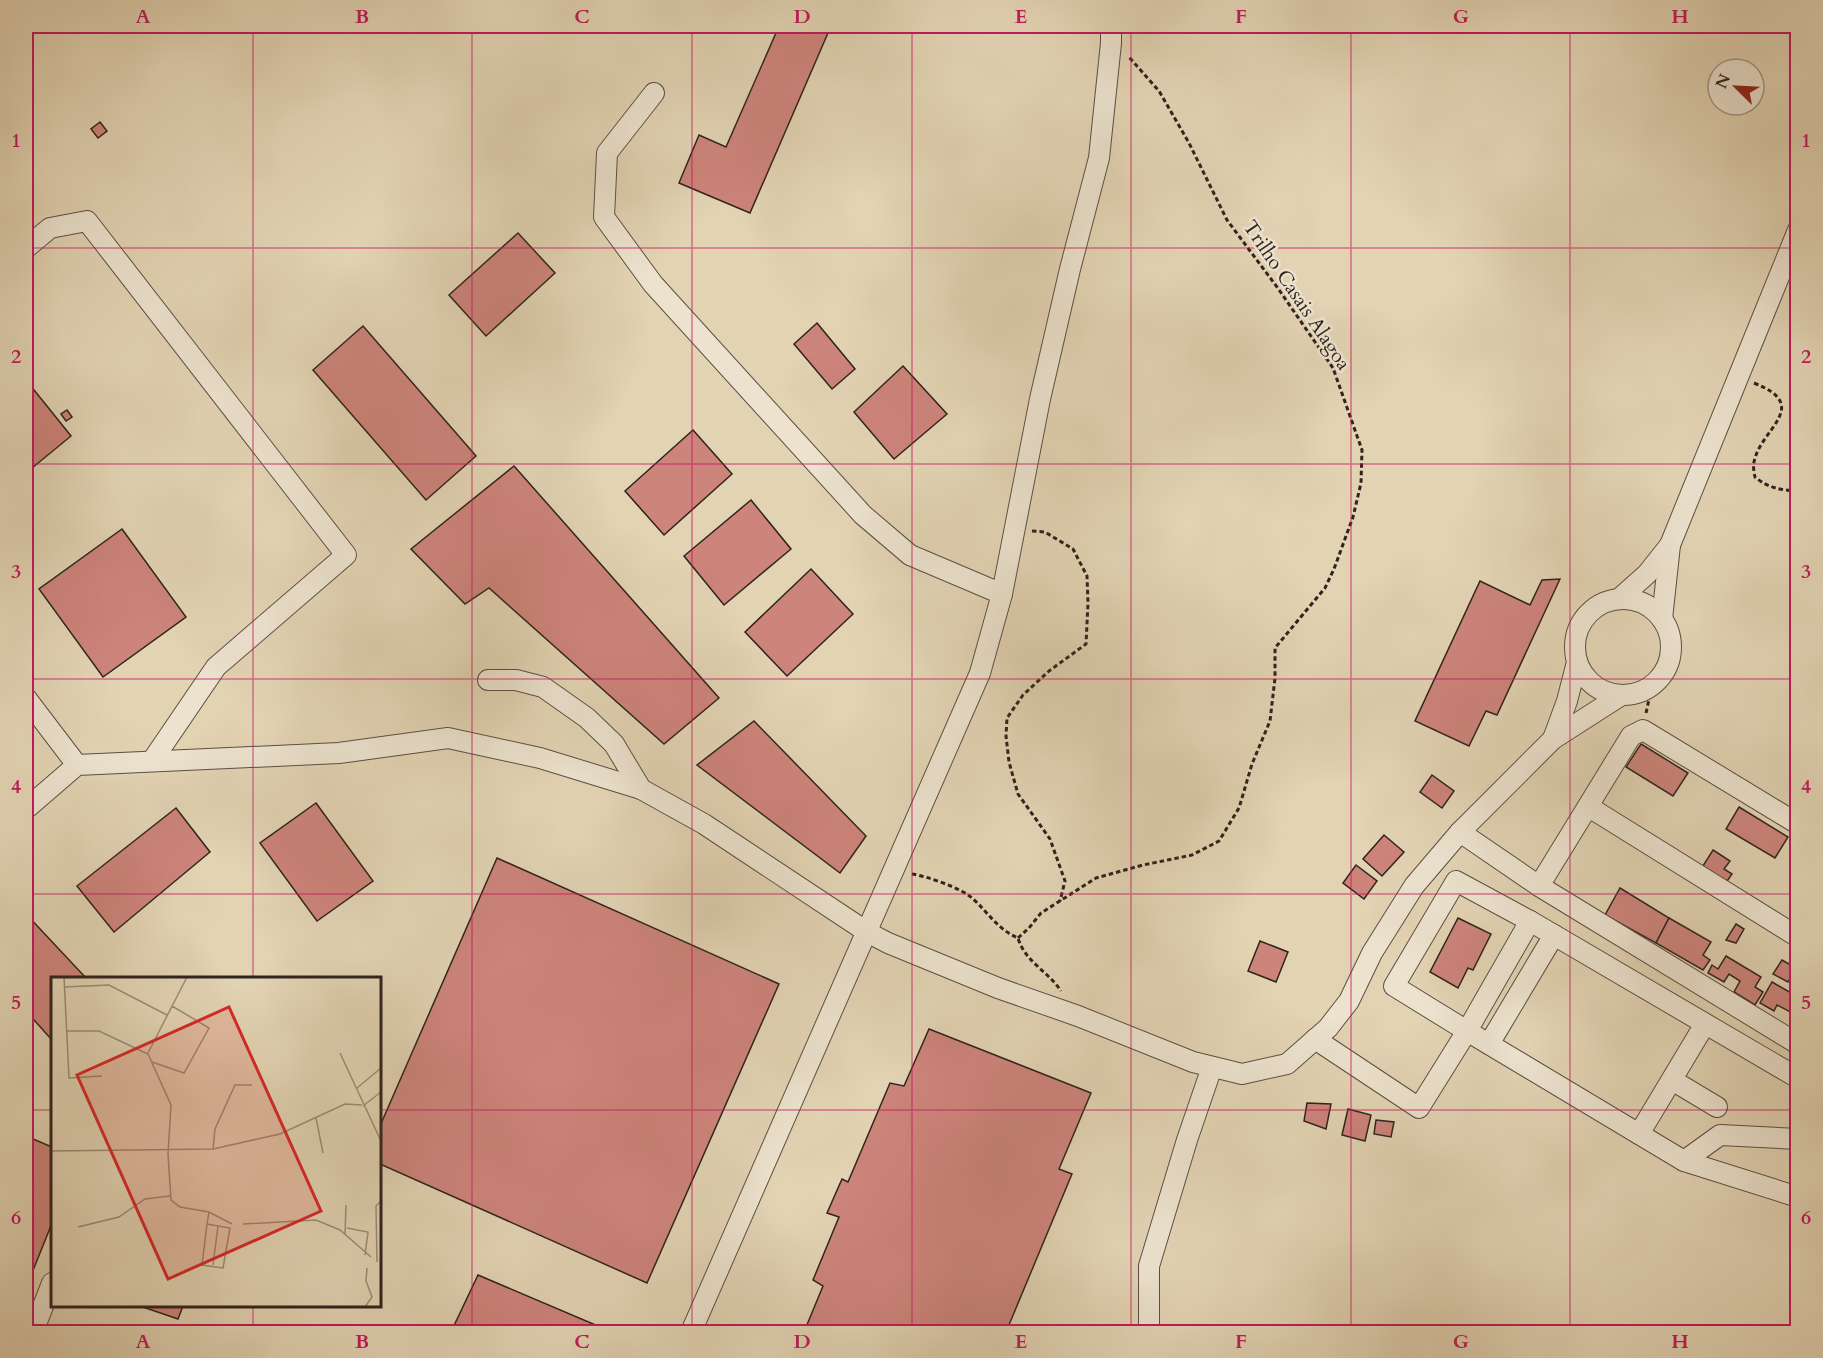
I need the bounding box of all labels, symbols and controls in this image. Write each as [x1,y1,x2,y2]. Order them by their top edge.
text: A [135,3,151,30]
text: B [355,3,369,30]
text: C [574,3,590,30]
text: D [793,3,811,30]
text: E [1015,3,1027,30]
text: F [1235,3,1247,30]
text: G [1453,3,1469,30]
text: H [1671,3,1689,30]
north arrow [1706,57,1766,117]
text: N [1710,70,1736,92]
text: 1 [11,127,21,154]
text: 1 [1801,127,1811,154]
street label: Trilho Casais Alagoa [1237,215,1357,376]
text: 2 [11,343,21,370]
text: 2 [1801,343,1811,370]
text: 3 [11,558,21,585]
text: 3 [1801,558,1811,585]
text: 4 [11,773,21,800]
text: 4 [1801,773,1811,800]
inset map [51,977,381,1307]
text: 5 [11,989,21,1016]
text: 5 [1801,989,1811,1016]
text: 6 [11,1204,21,1231]
text: 6 [1801,1204,1811,1231]
text: A [135,1328,151,1355]
text: B [355,1328,369,1355]
text: C [574,1328,590,1355]
text: D [793,1328,811,1355]
text: E [1015,1328,1027,1355]
text: F [1235,1328,1247,1355]
text: G [1453,1328,1469,1355]
text: H [1671,1328,1689,1355]

